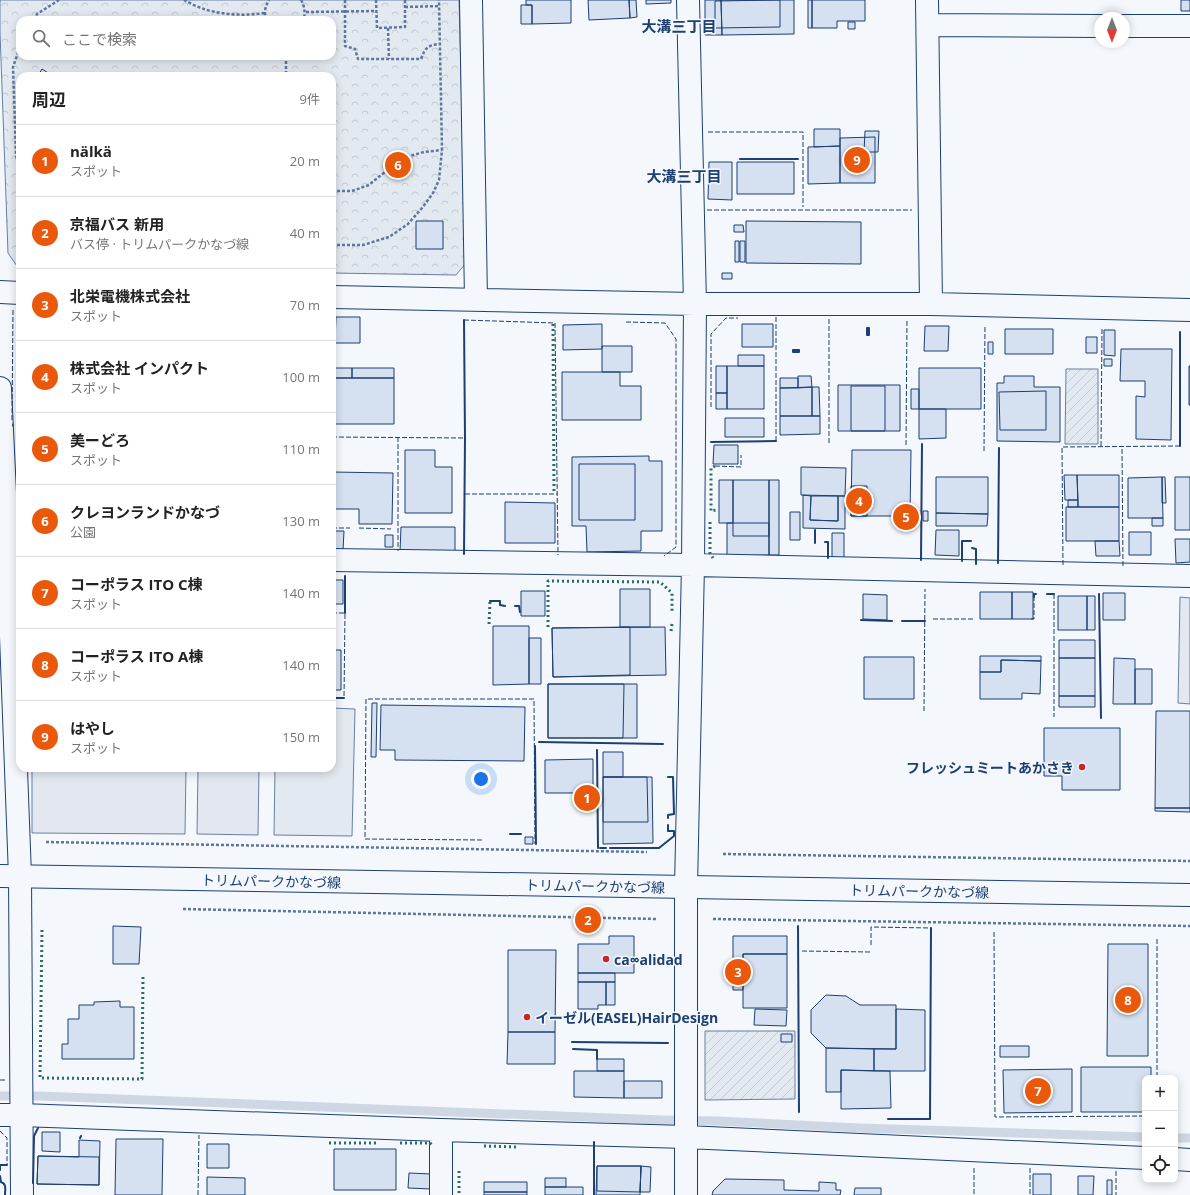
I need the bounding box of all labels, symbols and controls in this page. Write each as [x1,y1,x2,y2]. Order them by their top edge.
north arrow [1094,12,1130,48]
search box [16,16,336,60]
district label: 大溝三丁目 [641,16,717,36]
icon: search [30,27,52,49]
text: ここで検索 [62,29,137,49]
text: 周辺 [32,88,66,111]
text: 9件 [300,90,320,108]
text: nälkä [70,141,112,161]
pin: 9 [844,145,870,175]
pin: 6 [385,150,411,180]
text: 1 [41,152,49,170]
text: 20 m [290,152,320,170]
text: スポット [70,162,122,180]
district label: 大溝三丁目 [646,166,722,186]
text: 京福バス 新用 [70,214,164,234]
text: 2 [41,224,49,242]
text: 40 m [290,224,320,242]
text: バス停 · トリムパークかなづ線 [70,235,249,253]
text: 北栄電機株式会社 [70,286,190,306]
text: 3 [41,296,49,314]
text: 70 m [290,296,320,314]
text: スポット [70,307,122,325]
text: 株式会社 インパクト [70,358,209,378]
text: 4 [41,368,49,386]
text: 100 m [282,368,320,386]
text: スポット [70,379,122,397]
text: 美ーどろ [70,430,130,450]
text: 5 [41,440,49,458]
text: 110 m [282,440,320,458]
text: スポット [70,451,122,469]
pin: 4 [846,486,872,516]
text: クレヨンランドかなづ [70,502,220,522]
pin: 5 [893,502,919,532]
text: 6 [41,512,49,530]
text: 130 m [282,512,320,530]
text: 公園 [70,523,96,541]
text: コーポラス ITO C棟 [70,574,203,594]
text: 7 [41,584,49,602]
text: 140 m [282,584,320,602]
text: スポット [70,595,122,613]
text: コーポラス ITO A棟 [70,646,203,666]
text: 8 [41,656,49,674]
text: 140 m [282,656,320,674]
text: スポット [70,667,122,685]
text: はやし [70,718,115,738]
text: 9 [41,728,49,746]
text: 150 m [282,728,320,746]
text: スポット [70,739,122,757]
place label: フレッシュミートあかさき [906,758,1074,777]
marker: フレッシュミートあかさき [1077,762,1087,772]
your location [471,769,491,789]
pin: 1 [574,783,600,813]
street label: トリムパークかなづ線 [201,870,341,892]
street label: トリムパークかなづ線 [525,875,665,897]
street label: トリムパークかなづ線 [849,880,989,902]
pin: 2 [575,905,601,935]
place label: ca∞alidad [614,950,683,969]
marker: ca∞alidad [601,954,611,964]
pin: 3 [725,957,751,987]
pin: 8 [1115,985,1141,1015]
place label: イーゼル(EASEL)HairDesign [535,1008,718,1027]
marker: イーゼル(EASEL)HairDesign [522,1012,532,1022]
map controls [1142,1075,1178,1183]
button: + [1142,1075,1178,1111]
pin: 7 [1025,1076,1051,1106]
button: − [1142,1111,1178,1147]
button: locate [1142,1147,1178,1183]

